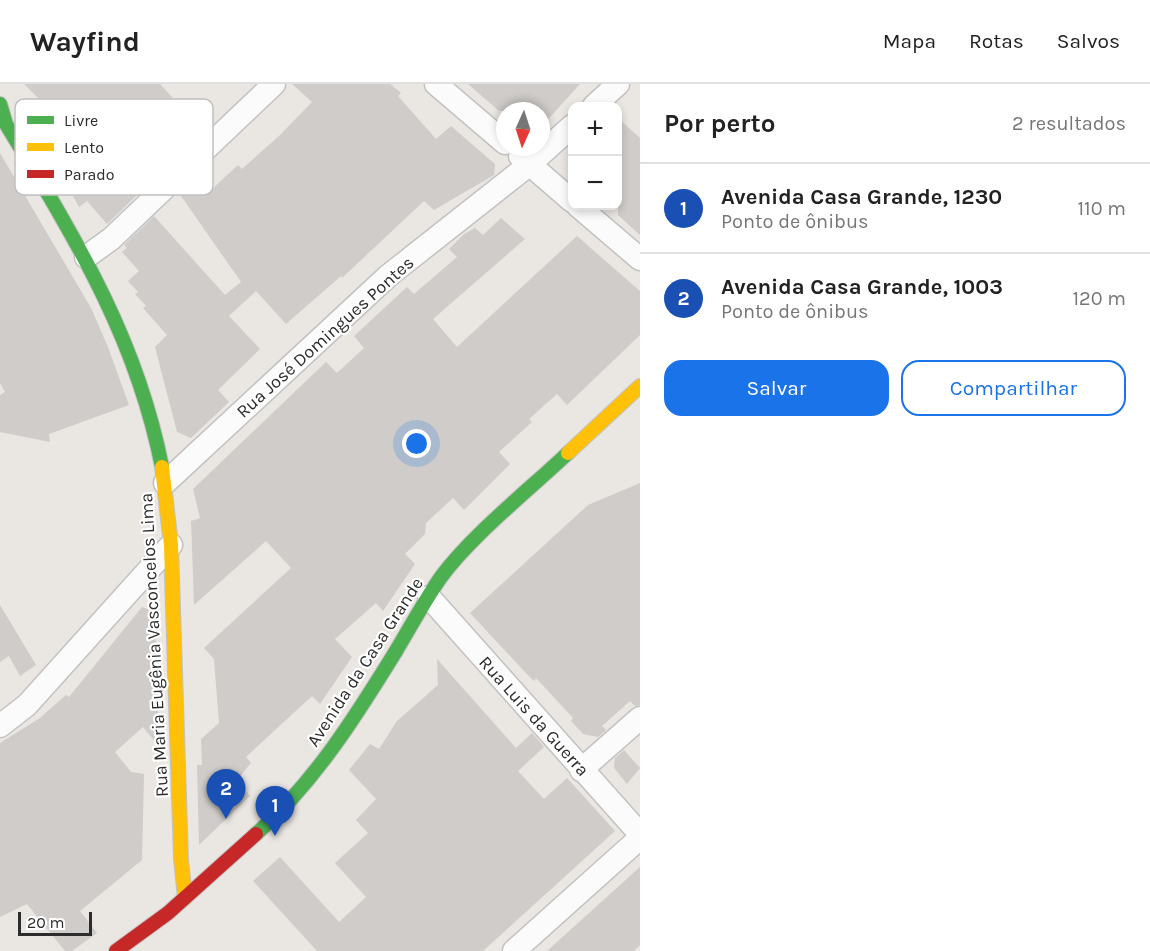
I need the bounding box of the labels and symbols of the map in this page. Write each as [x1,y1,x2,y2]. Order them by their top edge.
legend [15,99,213,195]
north arrow [496,102,550,156]
text: Livre [64,111,98,130]
text: Lento [64,138,104,157]
text: Parado [64,165,114,184]
street label: Rua José Domingues Pontes [232,251,418,423]
your location [402,429,431,458]
street label: Rua Maria Eugênia Vasconcelos Lima [135,492,173,798]
street label: Avenida da Casa Grande [302,573,428,751]
street label: Rua Luis da Guerra [474,651,594,781]
pin: 2 [206,770,246,819]
pin: 1 [256,786,294,836]
scale bar [18,909,92,936]

